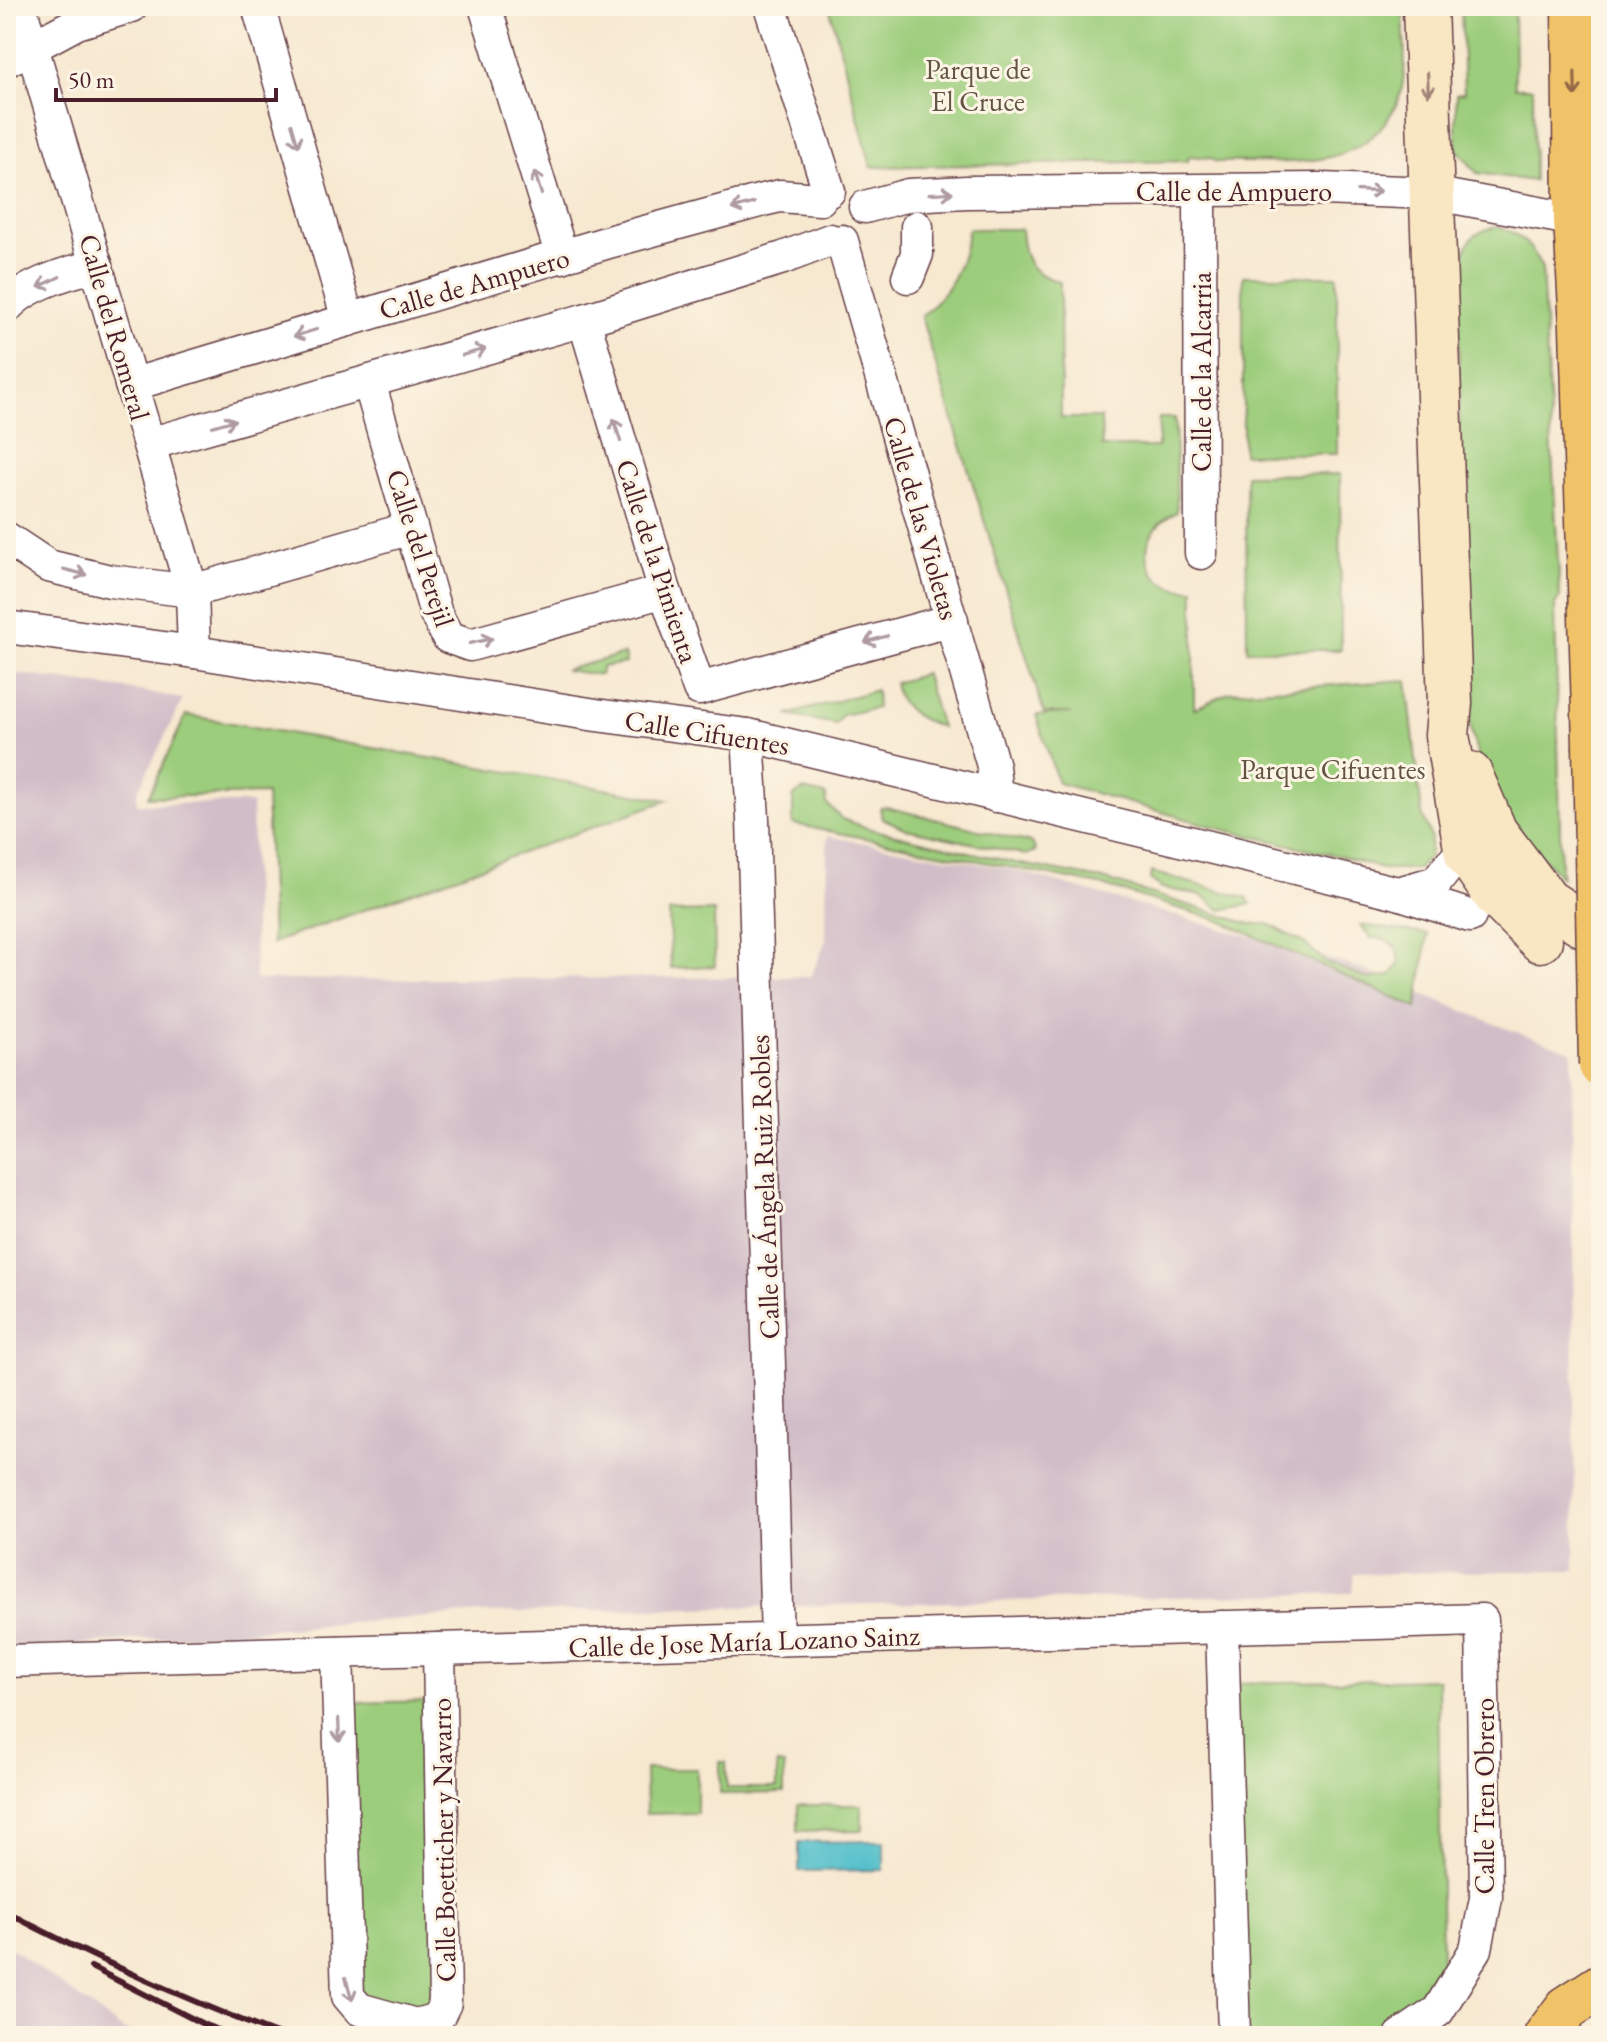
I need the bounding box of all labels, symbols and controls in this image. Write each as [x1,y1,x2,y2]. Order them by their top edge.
park label: Parque de El Cruce [925,51,1031,119]
scale bar [56,52,276,102]
text: 50 m [68,64,115,95]
one-way arrow [1420,70,1435,97]
one-way arrow [1567,70,1582,97]
one-way arrow [288,121,303,147]
one-way arrow [530,171,545,197]
street label: Calle de Ampuero [1136,173,1332,209]
one-way arrow [1355,184,1382,199]
one-way arrow [927,186,954,201]
one-way arrow [730,199,756,214]
street label: Calle del Romeral [71,230,159,425]
street label: Calle de Ampuero [375,239,573,327]
street label: Calle de la Alcarria [1183,271,1219,472]
one-way arrow [37,275,61,290]
one-way arrow [293,327,318,341]
one-way arrow [460,344,486,359]
street label: Calle de las Violetas [876,412,968,624]
one-way arrow [210,414,236,429]
one-way arrow [608,417,623,442]
street label: Calle de la Pimienta [608,455,708,668]
street label: Calle del Perejil [379,465,463,632]
one-way arrow [62,566,87,581]
one-way arrow [864,632,890,647]
one-way arrow [467,633,493,648]
street label: Calle Cifuentes [622,701,792,763]
park label: Parque Cifuentes [1240,751,1426,787]
street label: Calle de Ángela Ruiz Robles [741,1034,787,1340]
street label: Calle de Jose María Lozano Sainz [568,1617,921,1665]
street label: Calle Boetticher y Navarro [423,1697,463,1983]
street label: Calle Tren Obrero [1466,1698,1502,1894]
one-way arrow [332,1716,347,1743]
one-way arrow [343,1976,358,2001]

